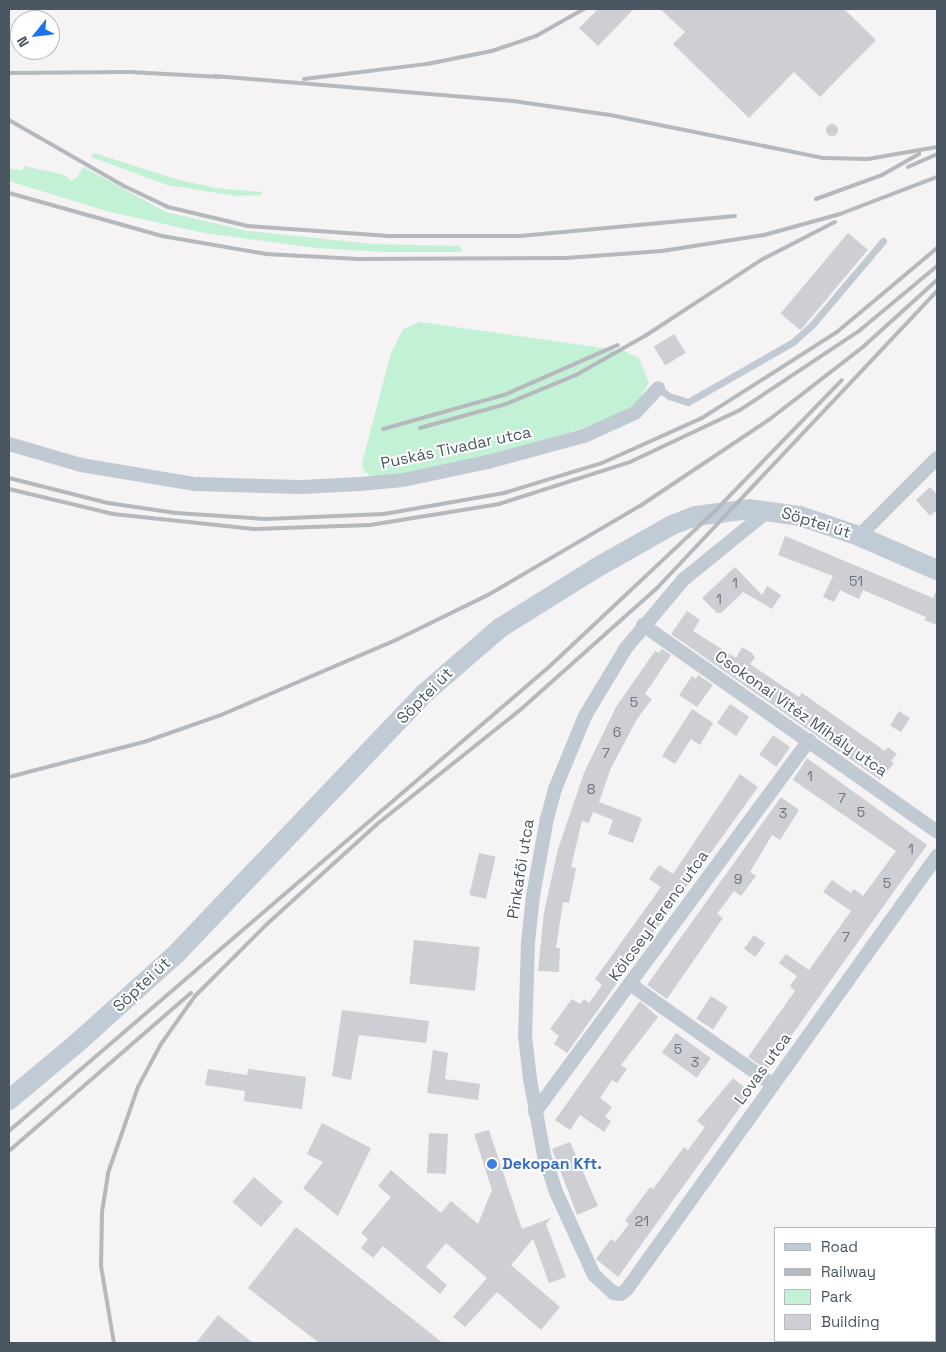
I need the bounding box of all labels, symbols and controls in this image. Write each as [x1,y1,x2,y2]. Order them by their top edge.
north arrow [10,10,60,60]
text: N [13,33,33,50]
street label: Puskás Tivadar utca [379,423,533,473]
street label: Söptei út [779,503,853,543]
house number: 51 [849,573,863,589]
house number: 1 [732,575,738,591]
house number: 1 [716,591,722,607]
street label: Csokonai Vitéz Mihály utca [711,647,891,781]
street label: Söptei út [393,664,457,728]
house number: 5 [630,694,638,710]
house number: 6 [613,724,621,740]
house number: 7 [602,745,610,761]
house number: 1 [807,768,813,784]
house number: 8 [587,781,595,797]
house number: 7 [838,790,846,806]
house number: 5 [857,804,865,820]
house number: 3 [779,805,787,821]
street label: Pinkafői utca [504,818,538,920]
house number: 1 [908,841,914,857]
street label: Kölcsey Ferenc utca [605,847,713,985]
house number: 9 [734,871,742,887]
house number: 5 [883,875,891,891]
house number: 7 [842,929,850,945]
street label: Söptei út [109,954,175,1016]
street label: Lovas utca [731,1029,795,1109]
house number: 5 [674,1041,682,1057]
house number: 3 [691,1054,699,1070]
place label: Dekopan Kft. [502,1154,602,1174]
marker: Dekopan Kft. [486,1158,498,1170]
house number: 21 [635,1213,649,1229]
legend [774,1227,936,1342]
text: Road [821,1237,858,1256]
text: Railway [821,1262,876,1281]
text: Park [821,1287,852,1306]
text: Building [821,1312,880,1331]

